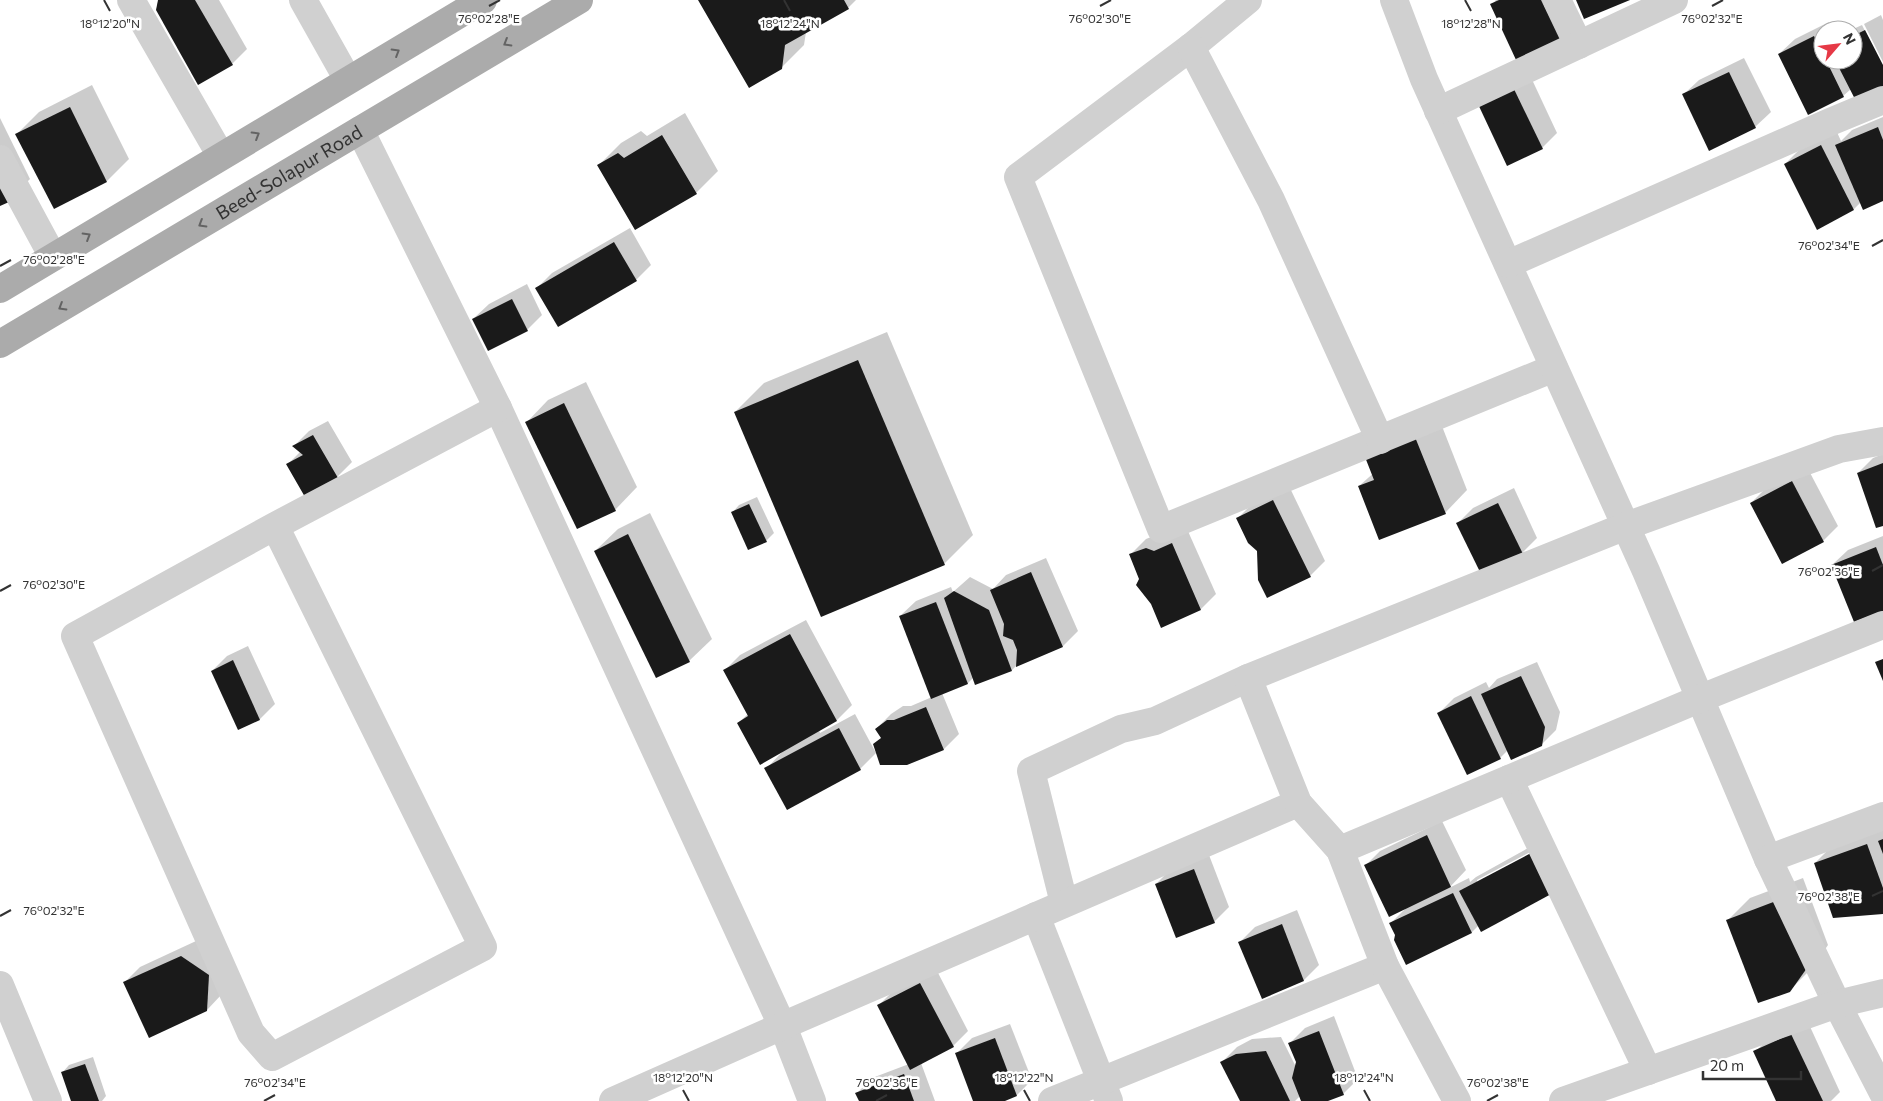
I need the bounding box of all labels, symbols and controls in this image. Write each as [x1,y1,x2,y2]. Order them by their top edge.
text: 76°02'28"E [458,11,520,25]
text: 76°02'30"E [1069,11,1131,25]
text: 76°02'32"E [1681,11,1743,25]
text: 18°12'20"N [80,16,140,30]
text: 18°12'24"N [760,16,820,30]
text: 18°12'28"N [1441,16,1501,30]
north arrow [1813,20,1863,70]
text: N [1840,30,1860,47]
one-way arrow [504,36,513,46]
one-way arrow [390,48,399,58]
street label: Beed-Solapur Road [211,120,366,224]
one-way arrow [251,131,260,141]
one-way arrow [198,218,207,228]
one-way arrow [81,233,90,243]
text: 76°02'34"E [1798,238,1860,252]
text: 76°02'28"E [23,252,85,266]
one-way arrow [59,300,68,310]
text: 76°02'36"E [1798,564,1860,578]
text: 76°02'30"E [23,577,85,591]
text: 76°02'38"E [1798,889,1860,903]
text: 76°02'32"E [23,903,85,917]
scale bar [1703,1048,1800,1080]
text: 20 m [1710,1056,1744,1074]
text: 18°12'20"N [653,1070,713,1084]
text: 18°12'22"N [994,1070,1054,1084]
text: 18°12'24"N [1334,1070,1394,1084]
text: 76°02'34"E [244,1075,306,1089]
text: 76°02'36"E [856,1075,918,1089]
text: 76°02'38"E [1467,1075,1529,1089]

